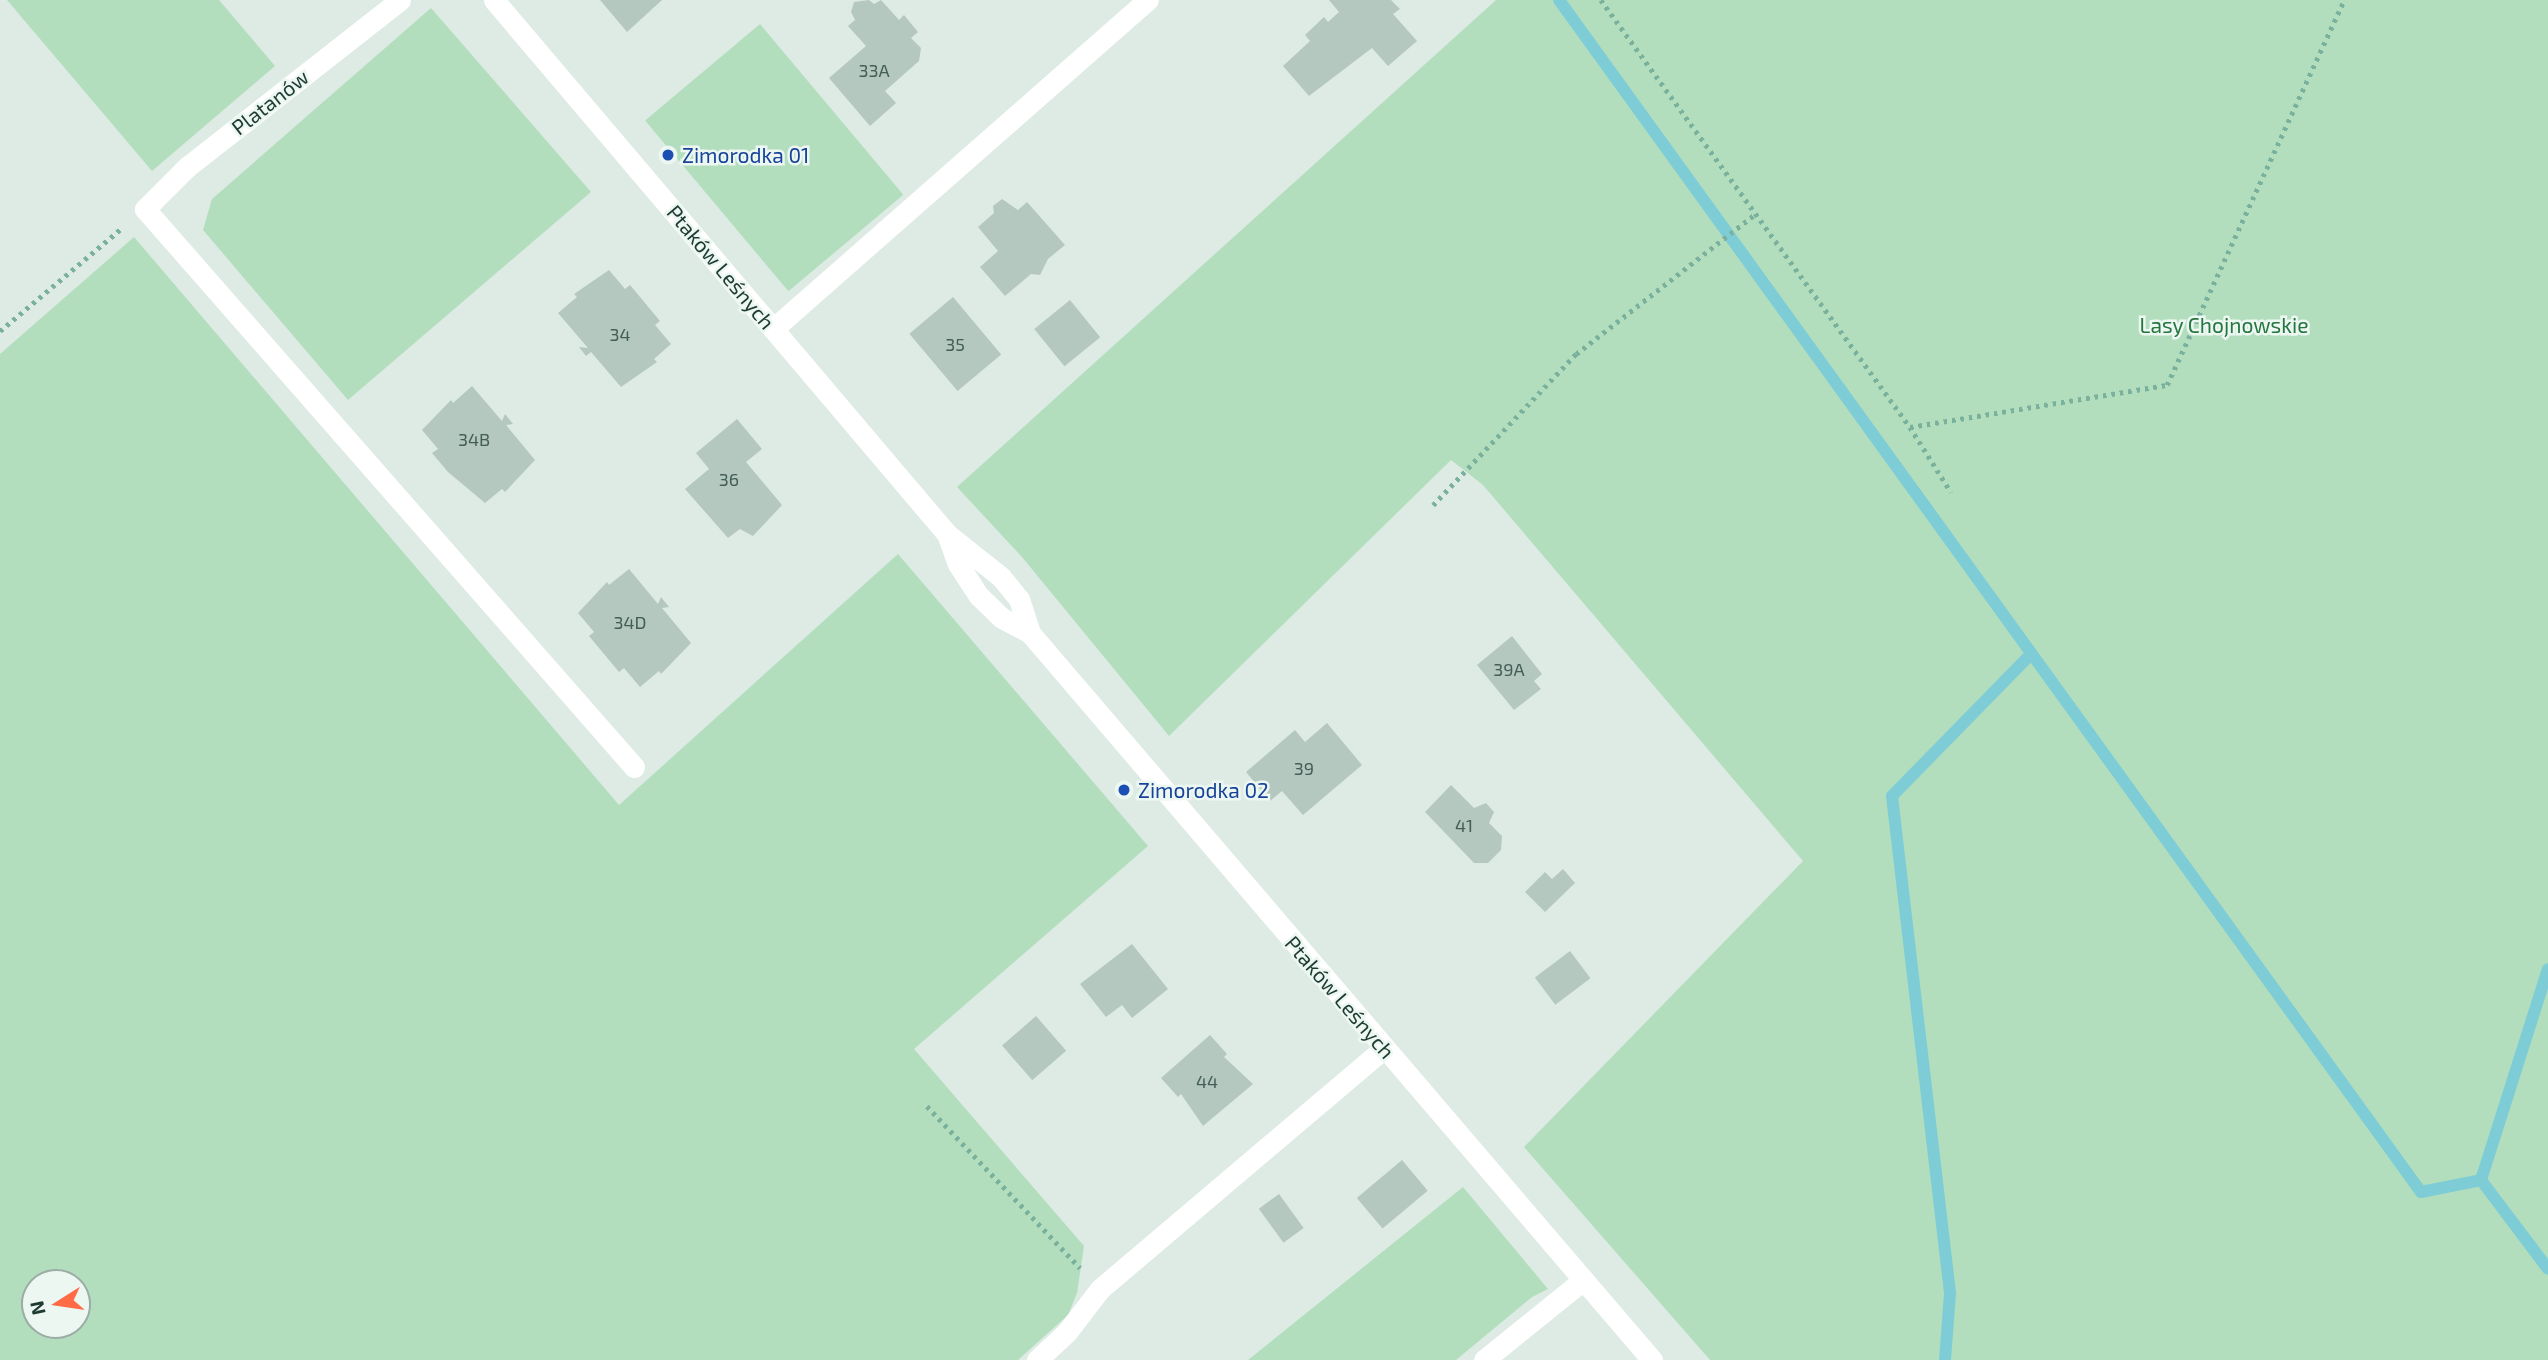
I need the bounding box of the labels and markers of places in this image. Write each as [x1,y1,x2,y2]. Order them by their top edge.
place label: Zimorodka 01 [682,142,809,168]
marker: Zimorodka 01 [660,147,676,163]
place label: Zimorodka 02 [1138,777,1269,803]
marker: Zimorodka 02 [1116,782,1132,798]

